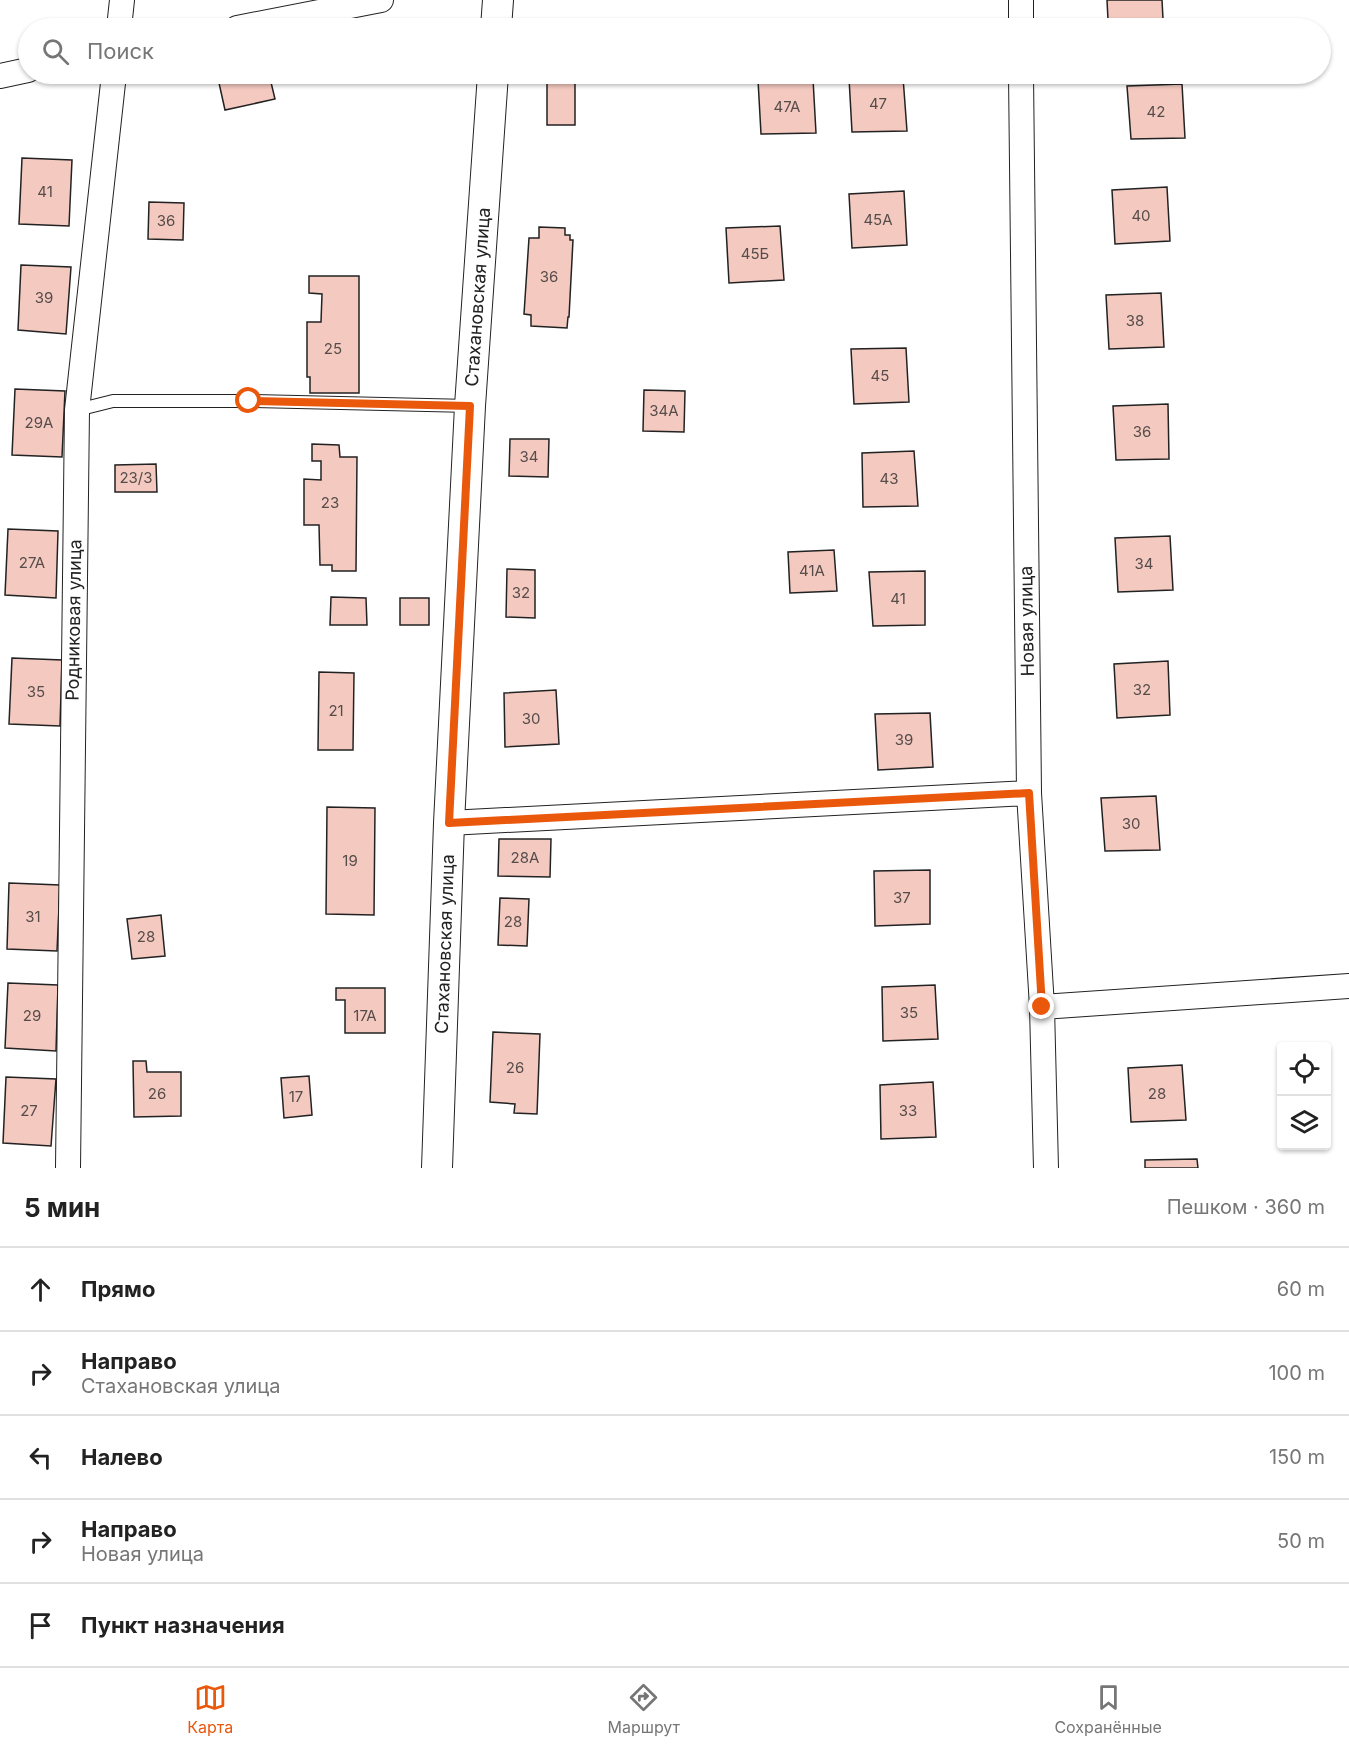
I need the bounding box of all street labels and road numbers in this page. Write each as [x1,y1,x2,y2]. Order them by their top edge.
street label: Стахановская улица [461,207,494,387]
street label: Родниковая улица [62,539,85,701]
street label: Новая улица [1015,566,1038,677]
street label: Стахановская улица [431,854,458,1034]

